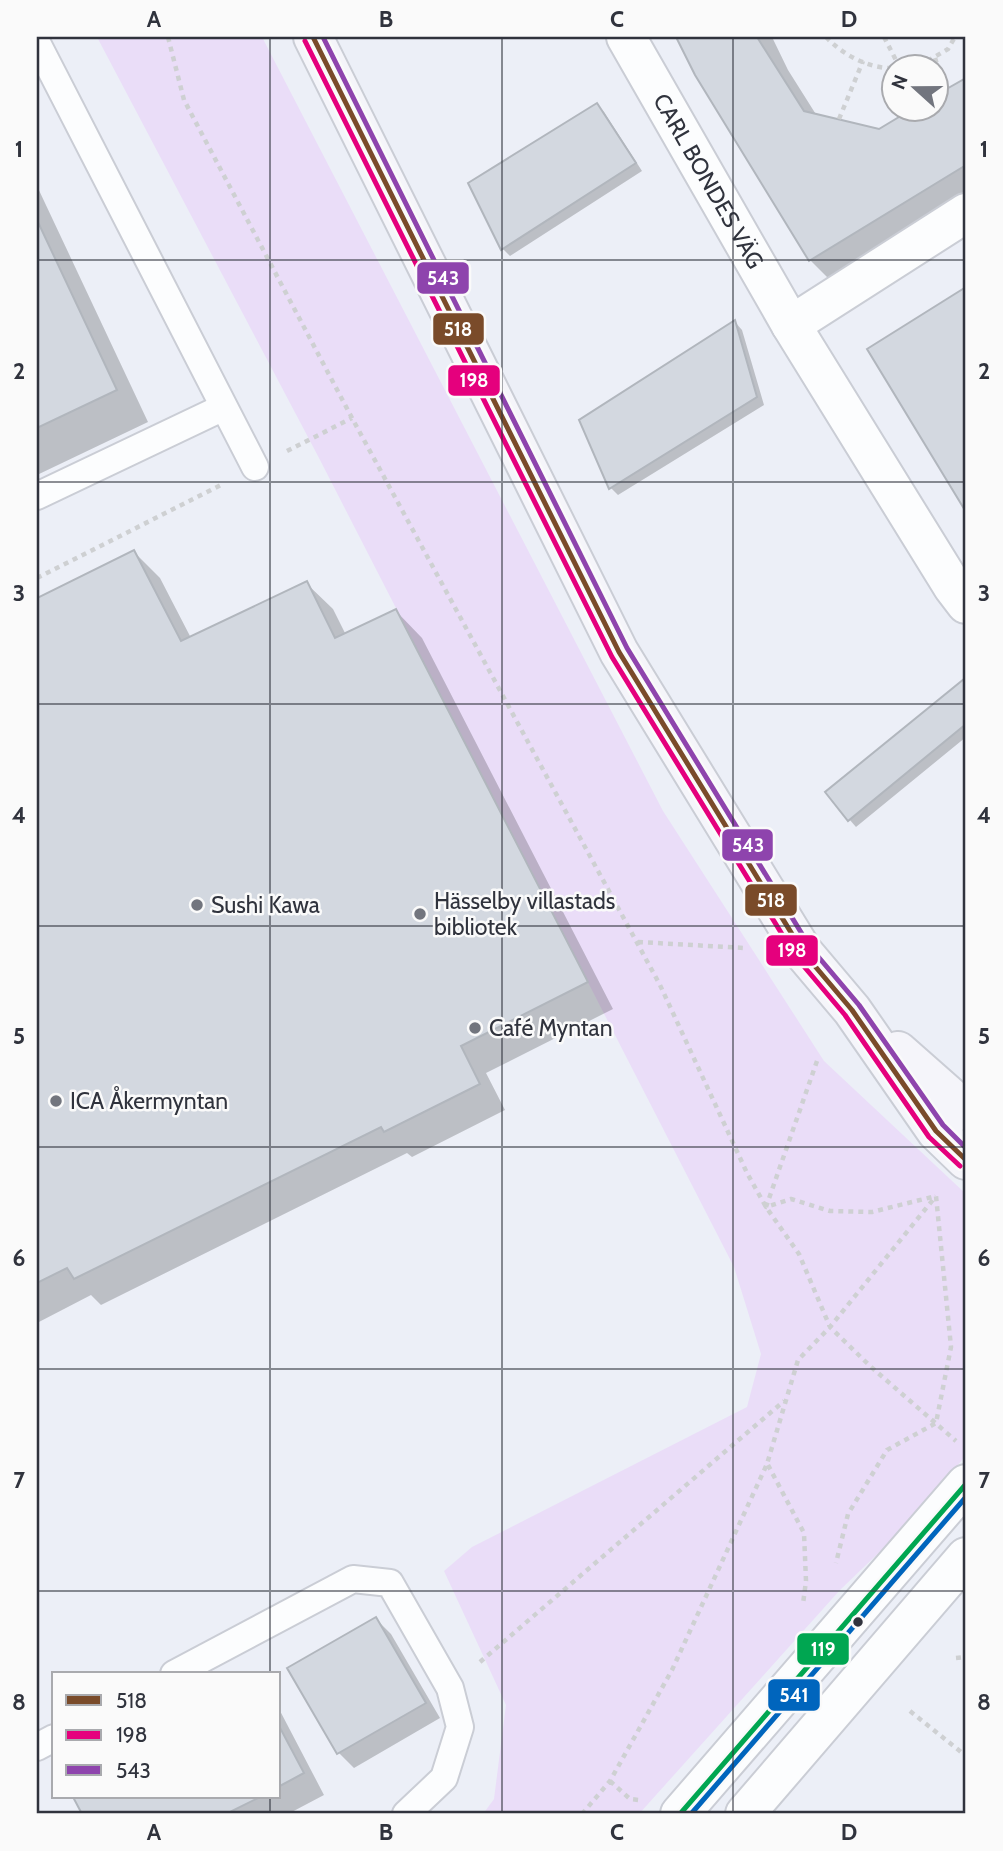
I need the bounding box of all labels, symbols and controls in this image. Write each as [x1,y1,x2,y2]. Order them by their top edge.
text: A [147,5,162,33]
text: B [379,5,393,33]
text: C [610,5,624,33]
text: D [841,5,857,33]
north arrow [880,52,950,122]
text: N [886,72,913,92]
street label: CARL BONDES VÄG [647,89,770,273]
text: 1 [15,135,23,163]
text: 1 [980,135,988,163]
line badge: 543 [416,261,470,295]
text: 543 [427,267,459,290]
line badge: 518 [432,312,485,346]
text: 518 [444,318,472,341]
text: 2 [13,357,25,385]
text: 2 [978,357,990,385]
line badge: 198 [447,364,501,397]
text: 198 [459,369,489,392]
text: 3 [13,579,25,607]
text: 3 [978,579,990,607]
text: 4 [12,801,26,829]
text: 4 [977,801,991,829]
line badge: 543 [721,828,774,862]
text: 543 [732,834,764,857]
line badge: 518 [744,883,798,917]
place label: Hässelby villastads bibliotek [434,887,615,941]
text: 518 [757,889,785,912]
place label: Sushi Kawa [211,891,320,919]
marker: Sushi Kawa [189,897,205,913]
marker: Hässelby villastads bibliotek [412,906,428,922]
line badge: 198 [765,934,819,967]
text: 198 [777,939,807,962]
place label: Café Myntan [489,1014,613,1042]
marker: Café Myntan [467,1020,483,1036]
text: 5 [13,1022,25,1050]
text: 5 [978,1022,990,1050]
place label: ICA Åkermyntan [70,1086,228,1115]
marker: ICA Åkermyntan [48,1093,64,1109]
text: 6 [13,1244,25,1272]
text: 6 [978,1244,990,1272]
text: 7 [13,1466,25,1494]
text: 7 [978,1466,990,1494]
unlabelled marker [851,1615,865,1629]
line badge: 119 [796,1632,850,1666]
text: 119 [811,1638,835,1661]
legend [52,1672,280,1798]
line badge: 541 [767,1678,821,1712]
text: 541 [780,1684,808,1707]
text: 8 [12,1688,26,1716]
text: 518 [116,1688,147,1713]
text: 8 [977,1688,991,1716]
text: 198 [116,1722,148,1747]
text: 543 [116,1758,151,1783]
text: A [147,1818,162,1846]
text: B [379,1818,393,1846]
text: C [610,1818,624,1846]
text: D [841,1818,857,1846]

